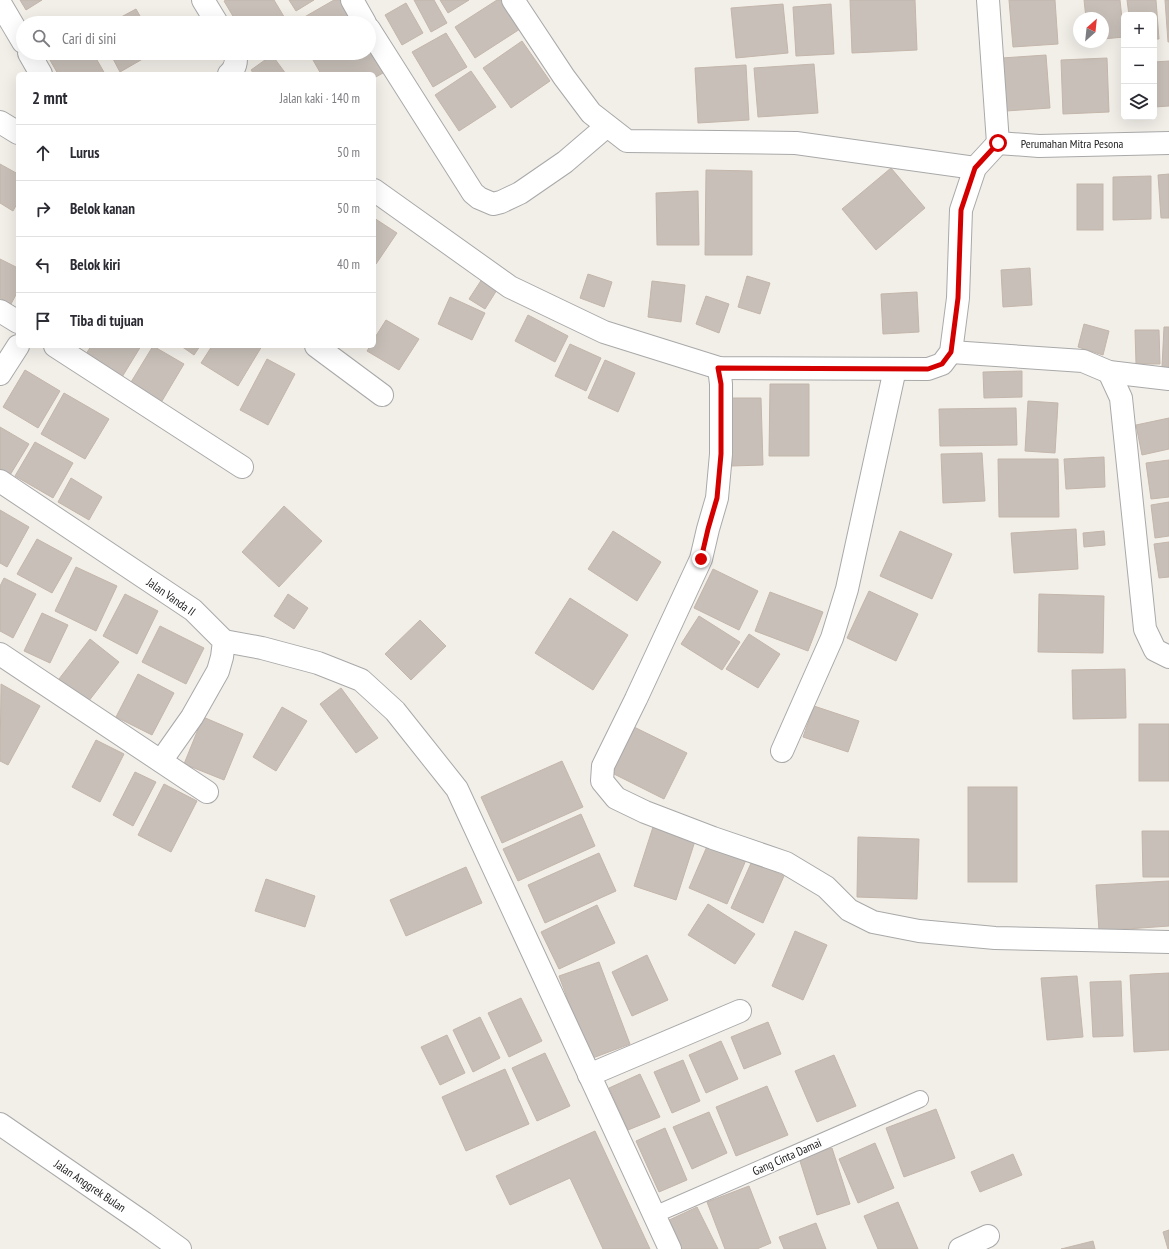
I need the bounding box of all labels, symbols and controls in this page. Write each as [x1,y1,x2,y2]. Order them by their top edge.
north arrow [1073,12,1109,48]
map controls [1121,12,1157,120]
button: + [1121,12,1157,48]
search box [16,16,376,60]
icon: search [30,27,52,49]
text: Cari di sini [62,29,116,48]
button: − [1121,48,1157,84]
button: layers [1121,84,1157,120]
text: 2 mnt [32,87,67,109]
text: Jalan kaki · 140 m [280,90,360,107]
route start [989,134,1007,152]
street label: Perumahan Mitra Pesona [1021,136,1123,151]
icon: ahead [32,142,54,164]
text: Lurus [70,143,99,162]
text: 50 m [337,144,360,161]
icon: right [32,198,54,220]
text: Belok kanan [70,199,135,218]
text: 50 m [337,200,360,217]
icon: left [32,254,54,276]
text: Belok kiri [70,255,120,274]
text: 40 m [337,256,360,273]
icon: arrive [32,310,54,332]
text: Tiba di tujuan [70,311,144,330]
route end [692,550,710,568]
street label: Jalan Vanda II [143,574,199,619]
street label: Gang Cinta Damai [750,1135,824,1178]
street label: Jalan Anggrek Bulan [51,1156,129,1215]

